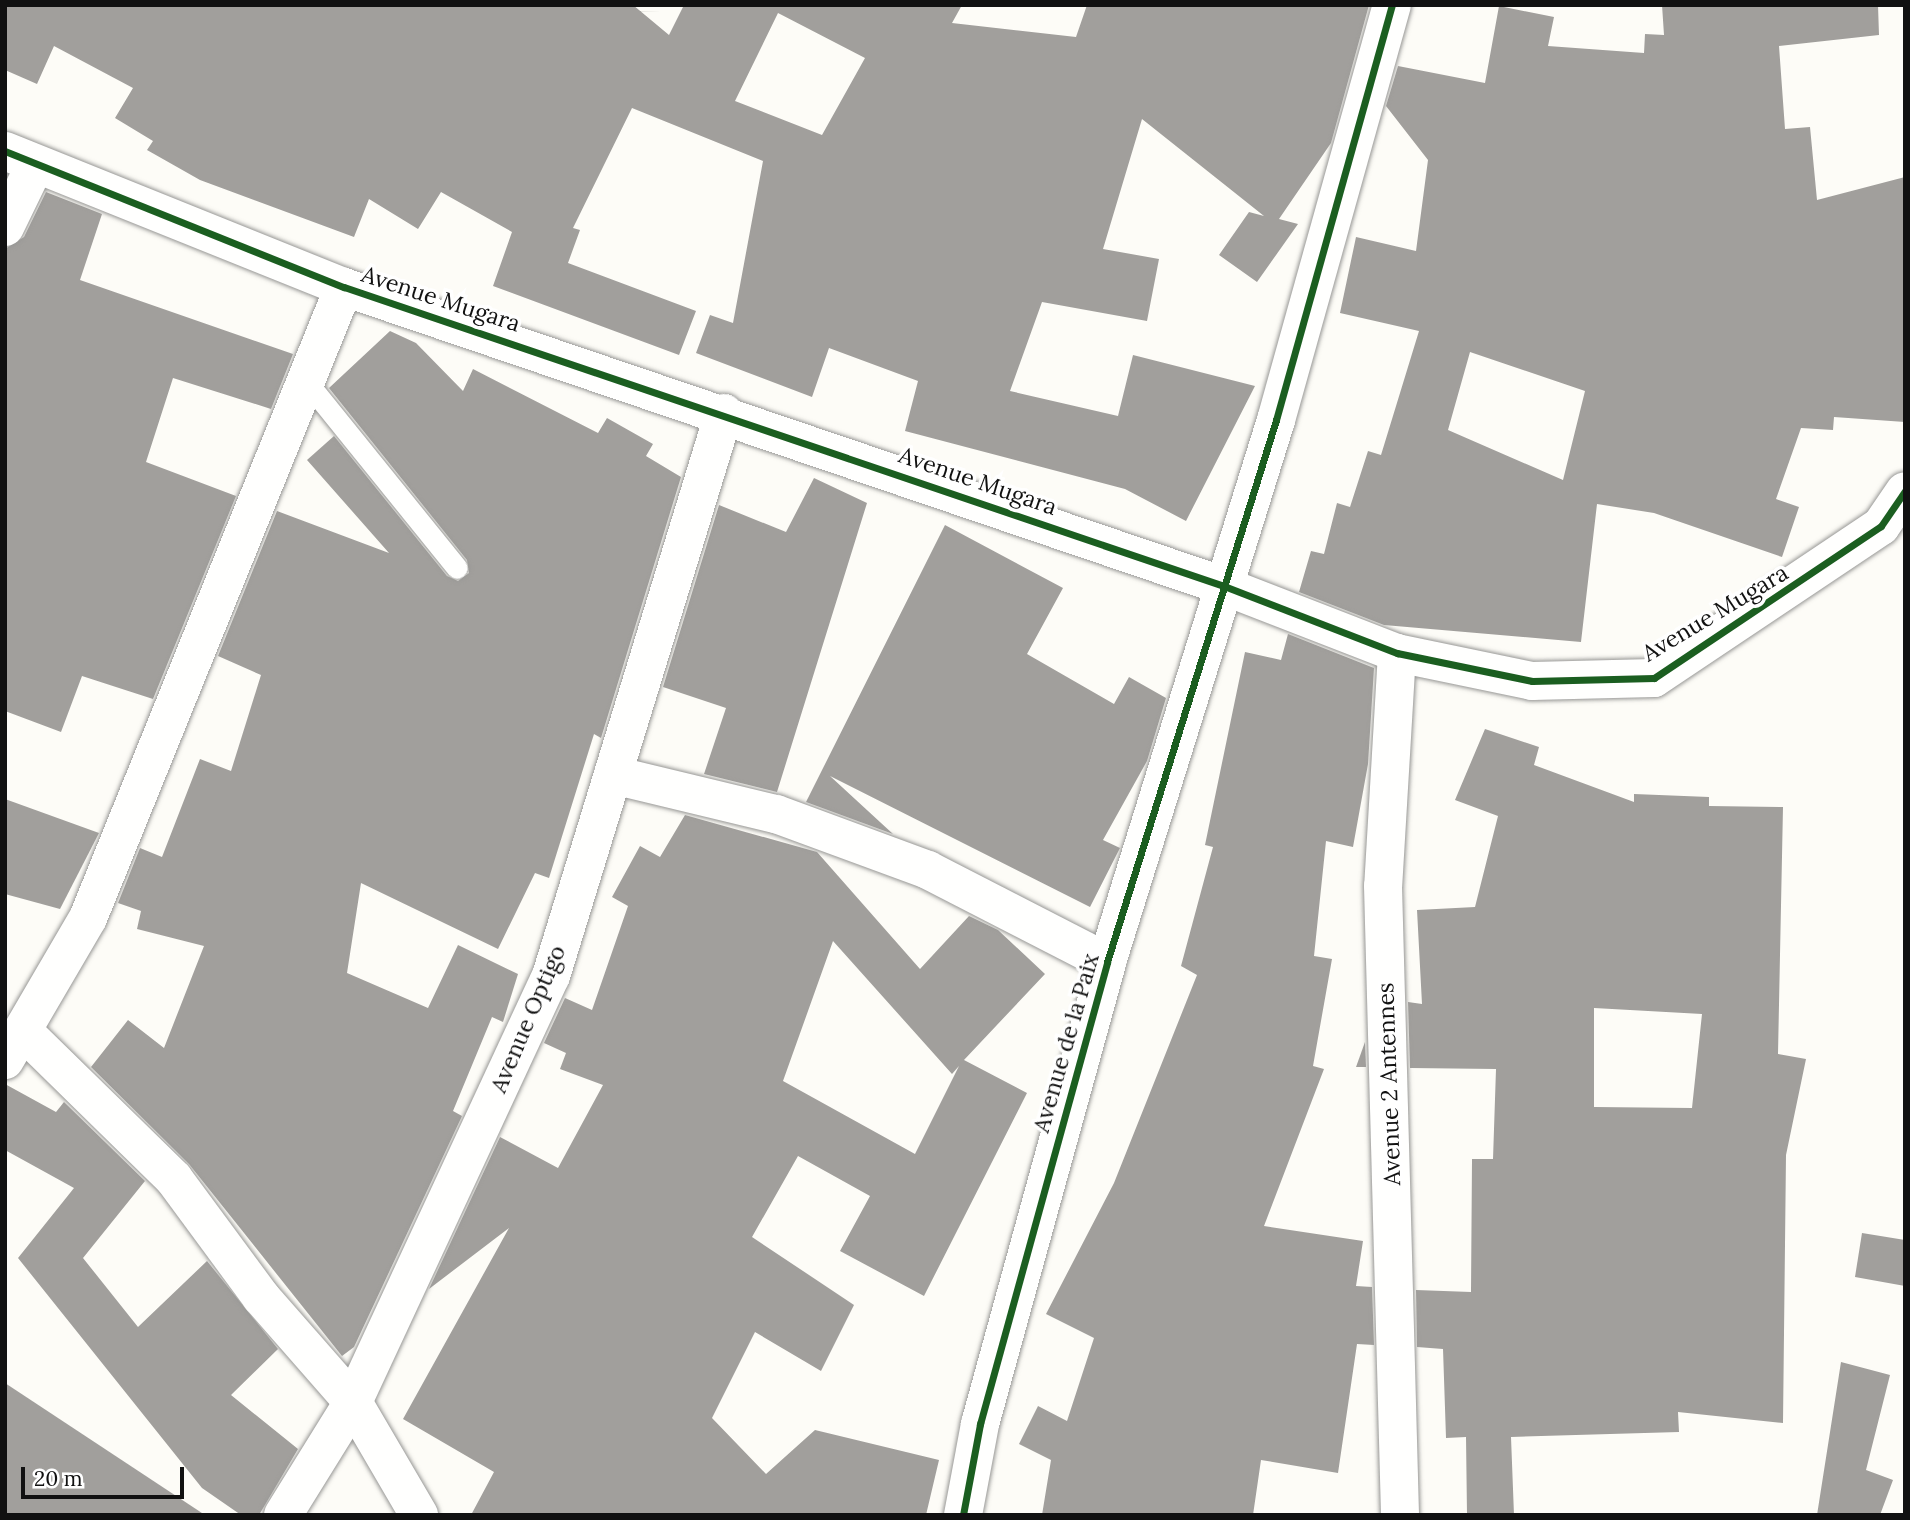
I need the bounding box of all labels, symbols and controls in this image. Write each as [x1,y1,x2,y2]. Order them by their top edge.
street label: Avenue Mugara [358,260,524,338]
street label: Avenue Mugara [895,441,1061,521]
street label: Avenue Mugara [1637,559,1793,667]
street label: Avenue Optigo [485,941,571,1097]
street label: Avenue de la Paix [1027,950,1105,1136]
street label: Avenue 2 Antennes [1372,982,1406,1186]
scale bar [24,1454,187,1498]
text: 20 m [34,1465,83,1492]

